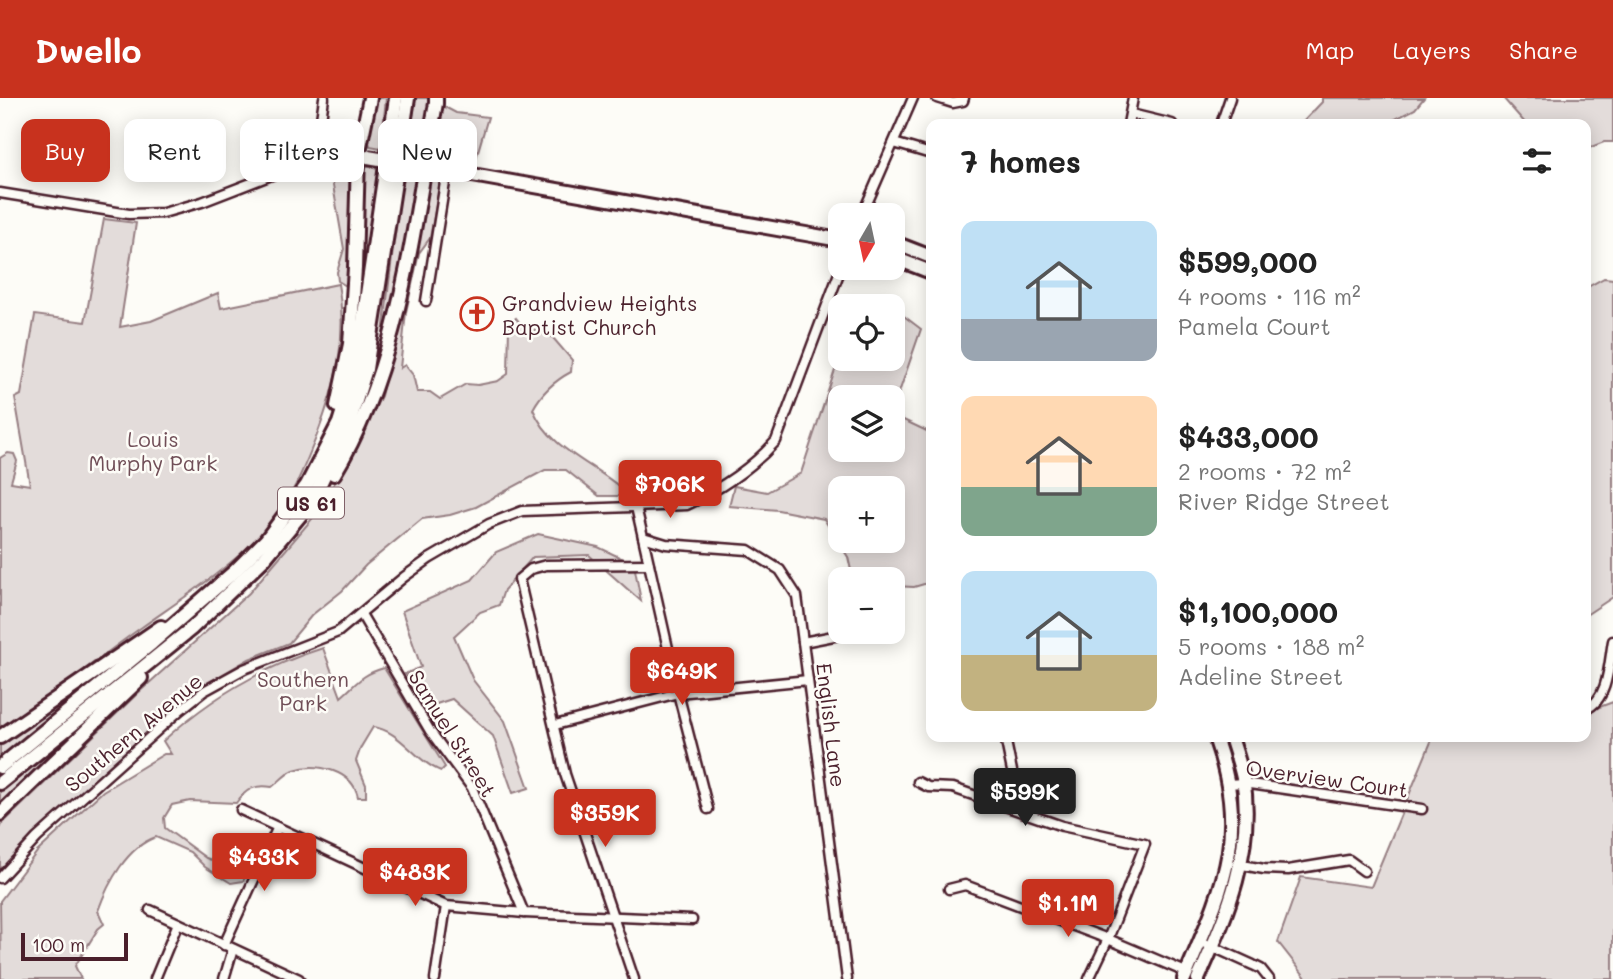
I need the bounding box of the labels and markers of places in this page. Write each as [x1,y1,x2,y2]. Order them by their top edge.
place label: Grandview Heights Baptist Church [502,289,698,340]
church icon: Grandview Heights Baptist Church [458,295,496,333]
pin: $706K [621,460,719,520]
pin: $649K [633,648,731,707]
pin: $599K [976,768,1074,828]
pin: $359K [556,790,654,849]
pin: $433K [215,834,313,893]
pin: $483K [366,848,464,908]
pin: $1.1M [1019,880,1117,939]

